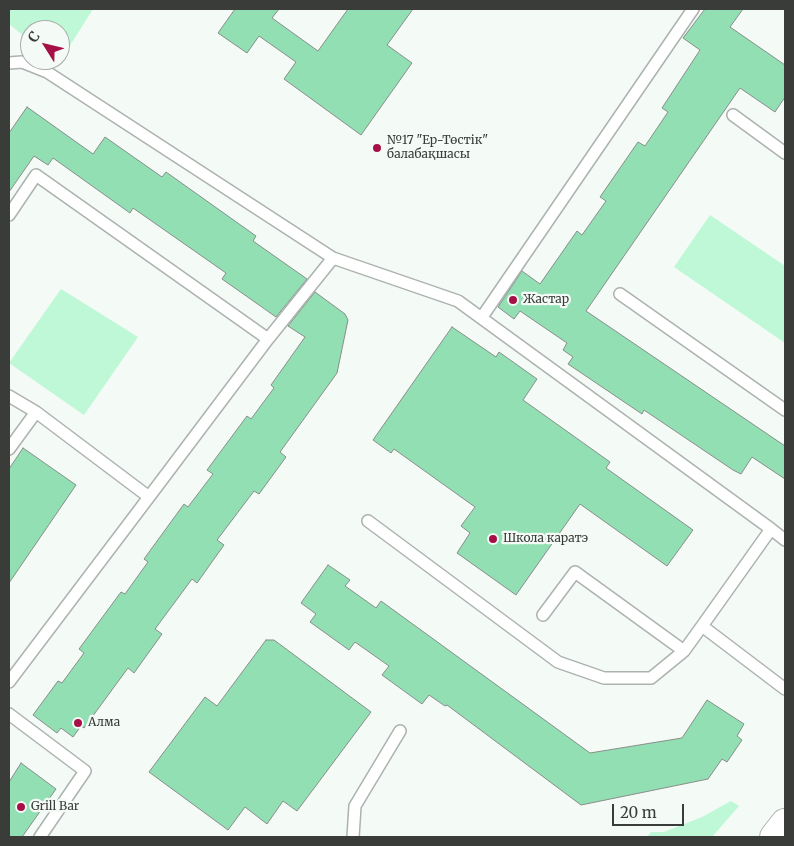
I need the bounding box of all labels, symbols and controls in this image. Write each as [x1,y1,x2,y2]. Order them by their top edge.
north arrow [20,20,70,70]
text: С [24,28,44,46]
place label: №17 "Ер-Төстік" балабақшасы [387,134,488,162]
marker: №17 "Ер-Төстік" балабақшасы [371,142,383,154]
place label: Жастар [523,293,569,307]
marker: Жастар [507,294,519,306]
place label: Школа каратэ [503,532,588,546]
marker: Школа каратэ [487,533,499,545]
place label: Алма [88,716,120,730]
marker: Алма [72,717,84,729]
scale bar [614,794,686,826]
place label: Grill Bar [31,800,79,814]
marker: Grill Bar [15,801,27,813]
text: 20 m [620,803,657,822]

